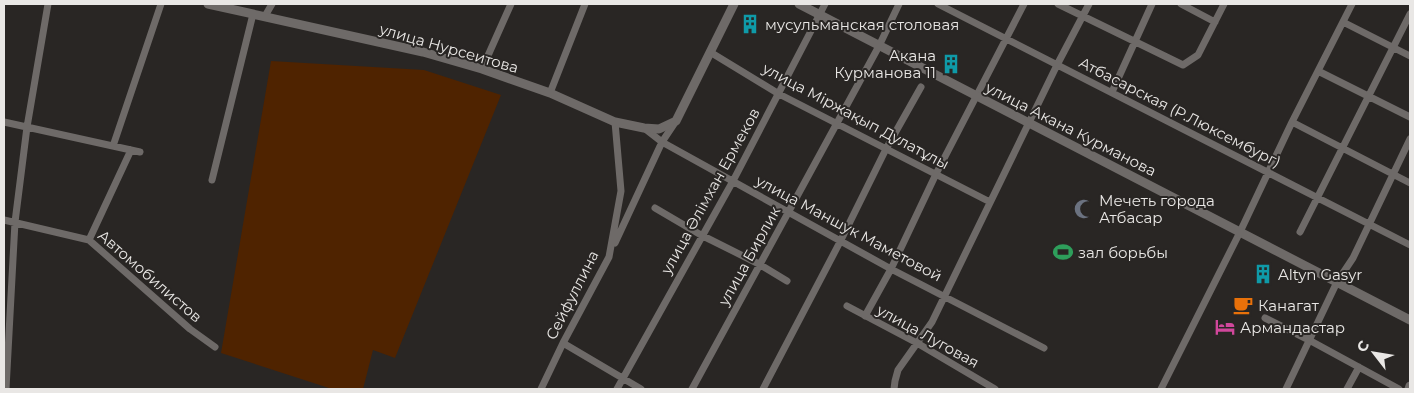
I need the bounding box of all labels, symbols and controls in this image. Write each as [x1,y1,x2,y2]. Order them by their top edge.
building icon: мусульманская столовая [739,13,761,35]
place label: мусульманская столовая [765,15,959,34]
street label: улица Нурсеитова [376,19,521,77]
place label: Акана Курманова 11 [834,46,936,82]
building icon: Акана Курманова 11 [940,53,962,75]
street label: Атбасарская (Р.Люксембург) [1076,53,1284,171]
street label: улица Міржақып Дулатұлы [758,58,953,173]
street label: улица Акана Курманова [982,77,1159,180]
street label: улица Әлімхан Ермеков [656,105,764,278]
street label: улица Маншук Маметовой [752,170,945,285]
place label: Мечеть города Атбасар [1099,191,1215,227]
mosque icon: Мечеть города Атбасар [1073,198,1095,220]
street label: улица Бирлик [713,203,784,310]
street label: Автомобилистов [94,226,206,326]
sports icon: зал борьбы [1052,241,1074,263]
place label: зал борьбы [1078,243,1168,262]
street label: Сейфуллина [541,247,603,343]
building icon: Altyn Gasyr [1252,263,1274,285]
place label: Altyn Gasyr [1278,265,1362,284]
cafe icon: Канагат [1232,294,1254,316]
place label: Канагат [1258,296,1320,315]
street label: улица Луговая [873,300,983,372]
hotel icon: Армандастар [1214,316,1236,338]
place label: Армандастар [1240,318,1345,337]
north arrow [1349,328,1399,378]
text: С [1353,337,1373,355]

